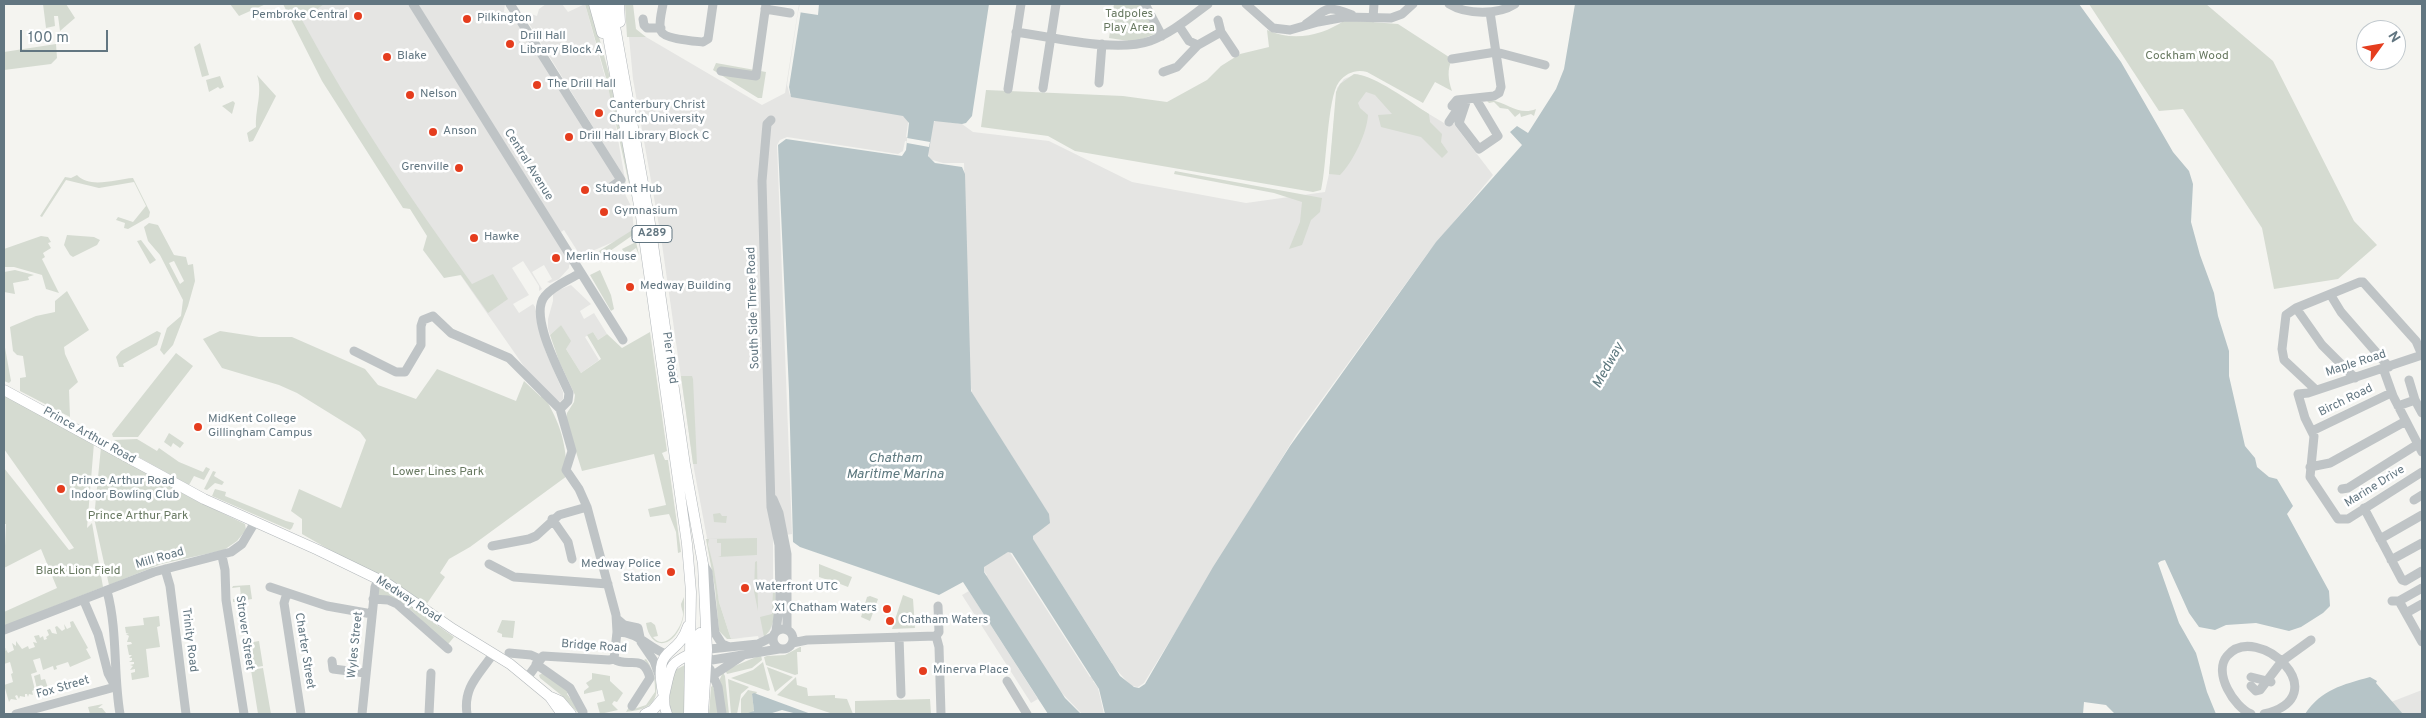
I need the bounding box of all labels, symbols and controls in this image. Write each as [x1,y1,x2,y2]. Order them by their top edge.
park label: Tadpoles Play Area [1103,8,1155,36]
place label: Pembroke Central [252,9,348,23]
marker: Pembroke Central [352,10,364,22]
place label: Pilkington [477,12,532,26]
marker: Pilkington [461,13,473,25]
scale bar [22,20,110,52]
north arrow [2356,20,2406,70]
text: 100 m [28,29,69,48]
text: N [2383,29,2403,46]
place label: Drill Hall Library Block A [520,30,603,58]
marker: Drill Hall Library Block A [504,38,516,50]
place label: Blake [397,50,427,64]
park label: Cockham Wood [2145,50,2229,64]
marker: Blake [381,51,393,63]
place label: The Drill Hall [547,78,616,92]
marker: The Drill Hall [531,79,543,91]
place label: Nelson [420,88,457,102]
marker: Nelson [404,89,416,101]
place label: Canterbury Christ Church University [609,99,705,127]
marker: Canterbury Christ Church University [593,107,605,119]
place label: Anson [443,125,477,139]
marker: Anson [427,126,439,138]
street label: Central Avenue [500,126,556,204]
place label: Drill Hall Library Block C [579,130,710,144]
marker: Drill Hall Library Block C [563,131,575,143]
place label: Grenville [401,161,449,175]
marker: Grenville [453,162,465,174]
place label: Student Hub [595,183,662,197]
marker: Student Hub [579,184,591,196]
place label: Gymnasium [614,205,678,219]
marker: Gymnasium [598,206,610,218]
road number: A289 [632,225,672,242]
place label: Hawke [484,231,519,245]
marker: Hawke [468,232,480,244]
street label: South Side Three Road [745,247,763,369]
place label: Merlin House [566,251,636,265]
marker: Merlin House [550,252,562,264]
place label: Medway Building [640,280,731,294]
marker: Medway Building [624,281,636,293]
street label: Pier Road [658,331,680,385]
water label: Medway [1590,340,1628,392]
street label: Maple Road [2324,347,2388,381]
street label: Birch Road [2316,382,2376,420]
street label: Prince Arthur Road [40,405,138,467]
place label: MidKent College Gillingham Campus [208,413,312,441]
marker: MidKent College Gillingham Campus [192,421,204,433]
water label: Chatham Maritime Marina [846,451,944,484]
street label: Marine Drive [2342,463,2408,511]
park label: Lower Lines Park [392,466,484,480]
place label: Prince Arthur Road Indoor Bowling Club [71,475,179,503]
marker: Prince Arthur Road Indoor Bowling Club [55,483,67,495]
park label: Prince Arthur Park [88,510,188,524]
street label: Mill Road [134,545,186,573]
place label: Medway Police Station [581,558,661,586]
park label: Black Lion Field [36,565,120,579]
marker: Medway Police Station [665,566,677,578]
street label: Medway Road [373,574,443,626]
place label: Waterfront UTC [755,581,838,595]
marker: Waterfront UTC [739,582,751,594]
street label: Strover Street [232,595,256,671]
place label: X1 Chatham Waters [774,602,877,616]
marker: X1 Chatham Waters [881,603,893,615]
street label: Trinity Road [178,607,200,673]
street label: Wyles Street [345,611,367,679]
street label: Charter Street [291,612,317,690]
place label: Chatham Waters [900,614,988,628]
marker: Chatham Waters [884,615,896,627]
street label: Bridge Road [561,638,627,656]
place label: Minerva Place [933,664,1009,678]
marker: Minerva Place [917,665,929,677]
street label: Fox Street [35,674,91,702]

